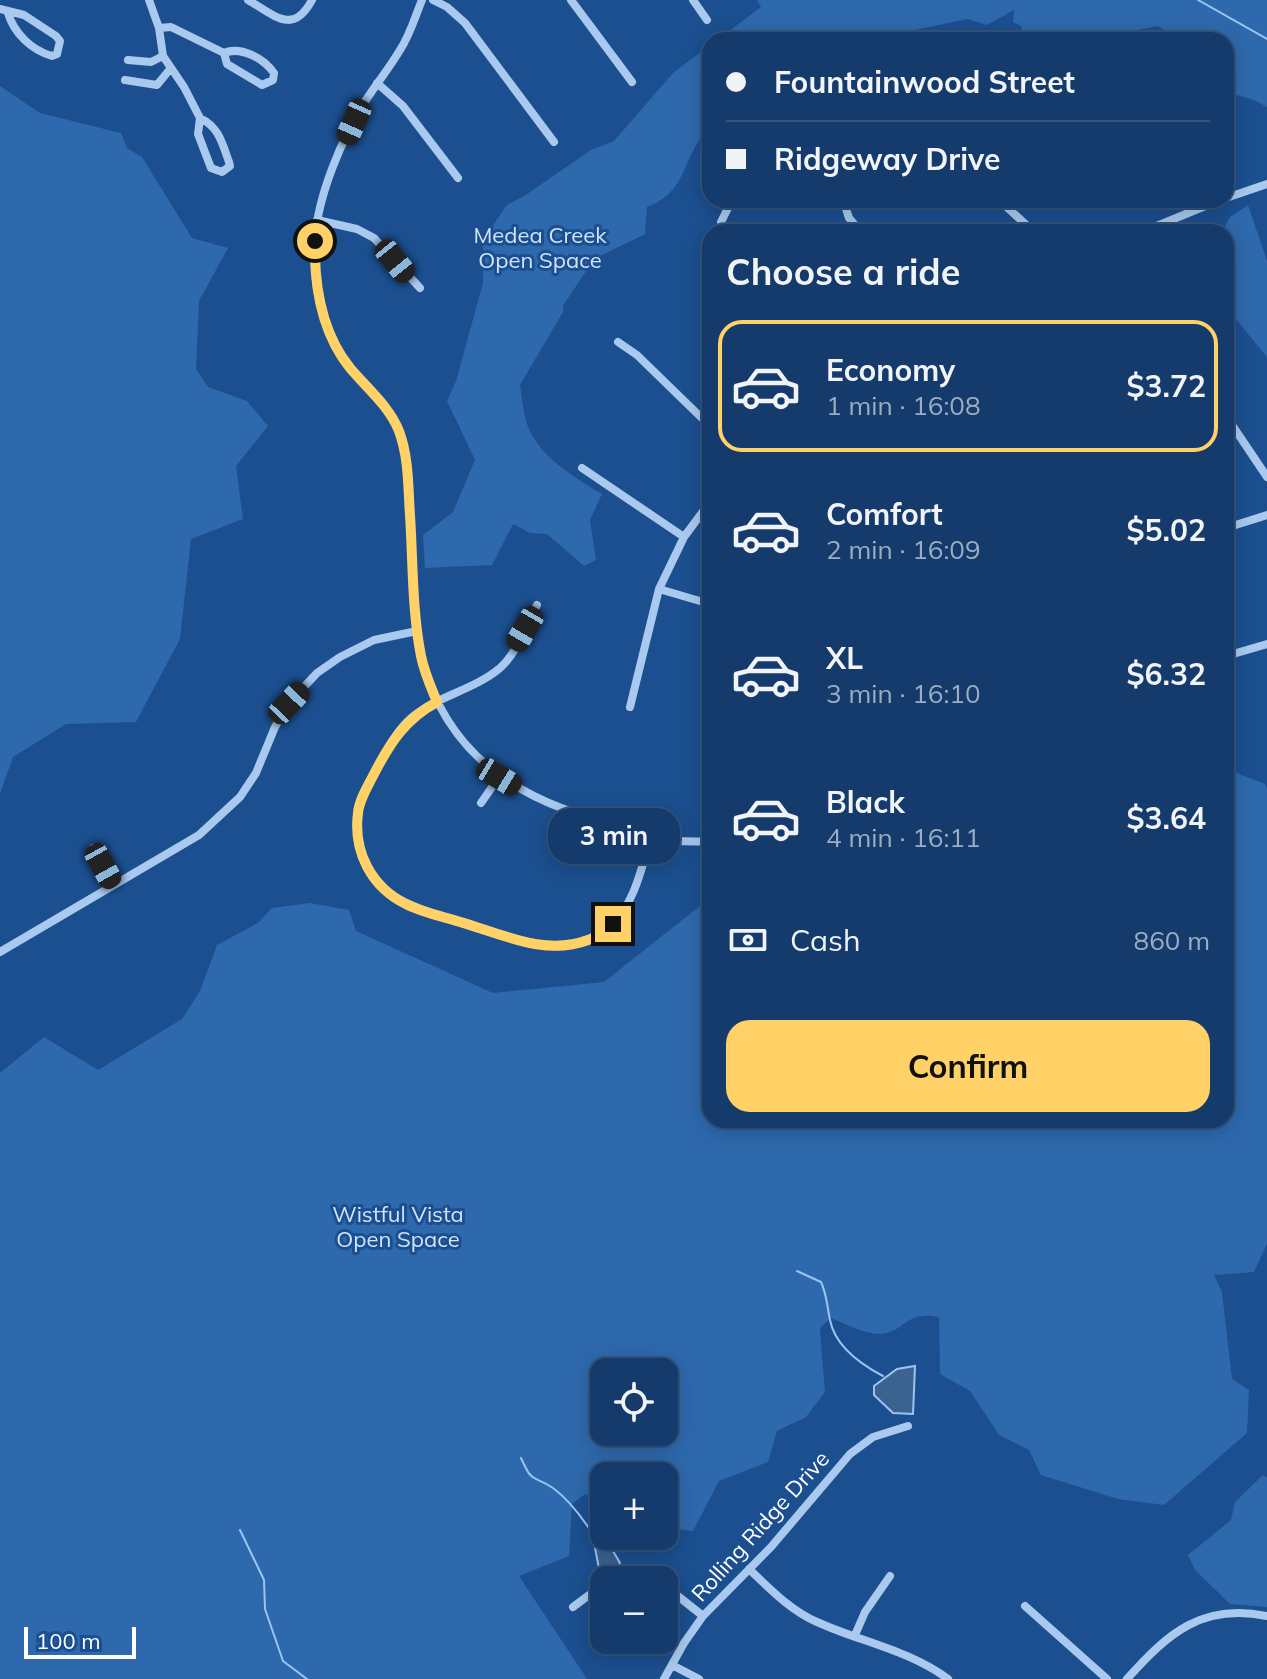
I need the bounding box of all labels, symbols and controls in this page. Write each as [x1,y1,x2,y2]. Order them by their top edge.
text: Fountainwood Street [774,63,1075,101]
car [333,95,375,149]
text: Ridgeway Drive [774,140,1000,178]
park label: Medea Creek Open Space [473,221,607,274]
route start [297,223,333,259]
car [371,235,419,287]
text: Choose a ride [726,249,960,294]
icon: car [730,350,802,422]
text: Economy [826,351,955,389]
text: $3.72 [1127,367,1206,405]
text: 1 min · 16:08 [826,389,981,422]
icon: car [730,494,802,566]
text: Comfort [826,495,943,533]
text: $5.02 [1127,511,1206,549]
text: 2 min · 16:09 [826,533,981,566]
car [503,602,547,656]
icon: car [730,638,802,710]
text: XL [826,639,863,677]
text: $6.32 [1127,655,1206,693]
car [264,677,314,729]
text: 3 min · 16:10 [826,677,981,710]
car [472,754,526,800]
icon: car [730,782,802,854]
text: Black [826,783,905,821]
text: $3.64 [1127,799,1206,837]
callout: 3 min [547,808,679,864]
text: 3 min [580,819,648,852]
text: 4 min · 16:11 [826,821,981,854]
car [81,839,125,893]
route end [595,906,631,942]
icon: cash [726,918,770,962]
text: Cash [790,921,861,959]
text: 860 m [1134,924,1210,957]
button: Confirm [726,1020,1210,1112]
park label: Wistful Vista Open Space [332,1200,464,1253]
map controls [590,1358,678,1654]
button: locate [590,1358,678,1446]
street label: Rolling Ridge Drive [685,1445,835,1607]
button: + [590,1462,678,1550]
button: − [590,1566,678,1654]
scale bar [24,1623,136,1659]
text: 100 m [36,1627,101,1655]

